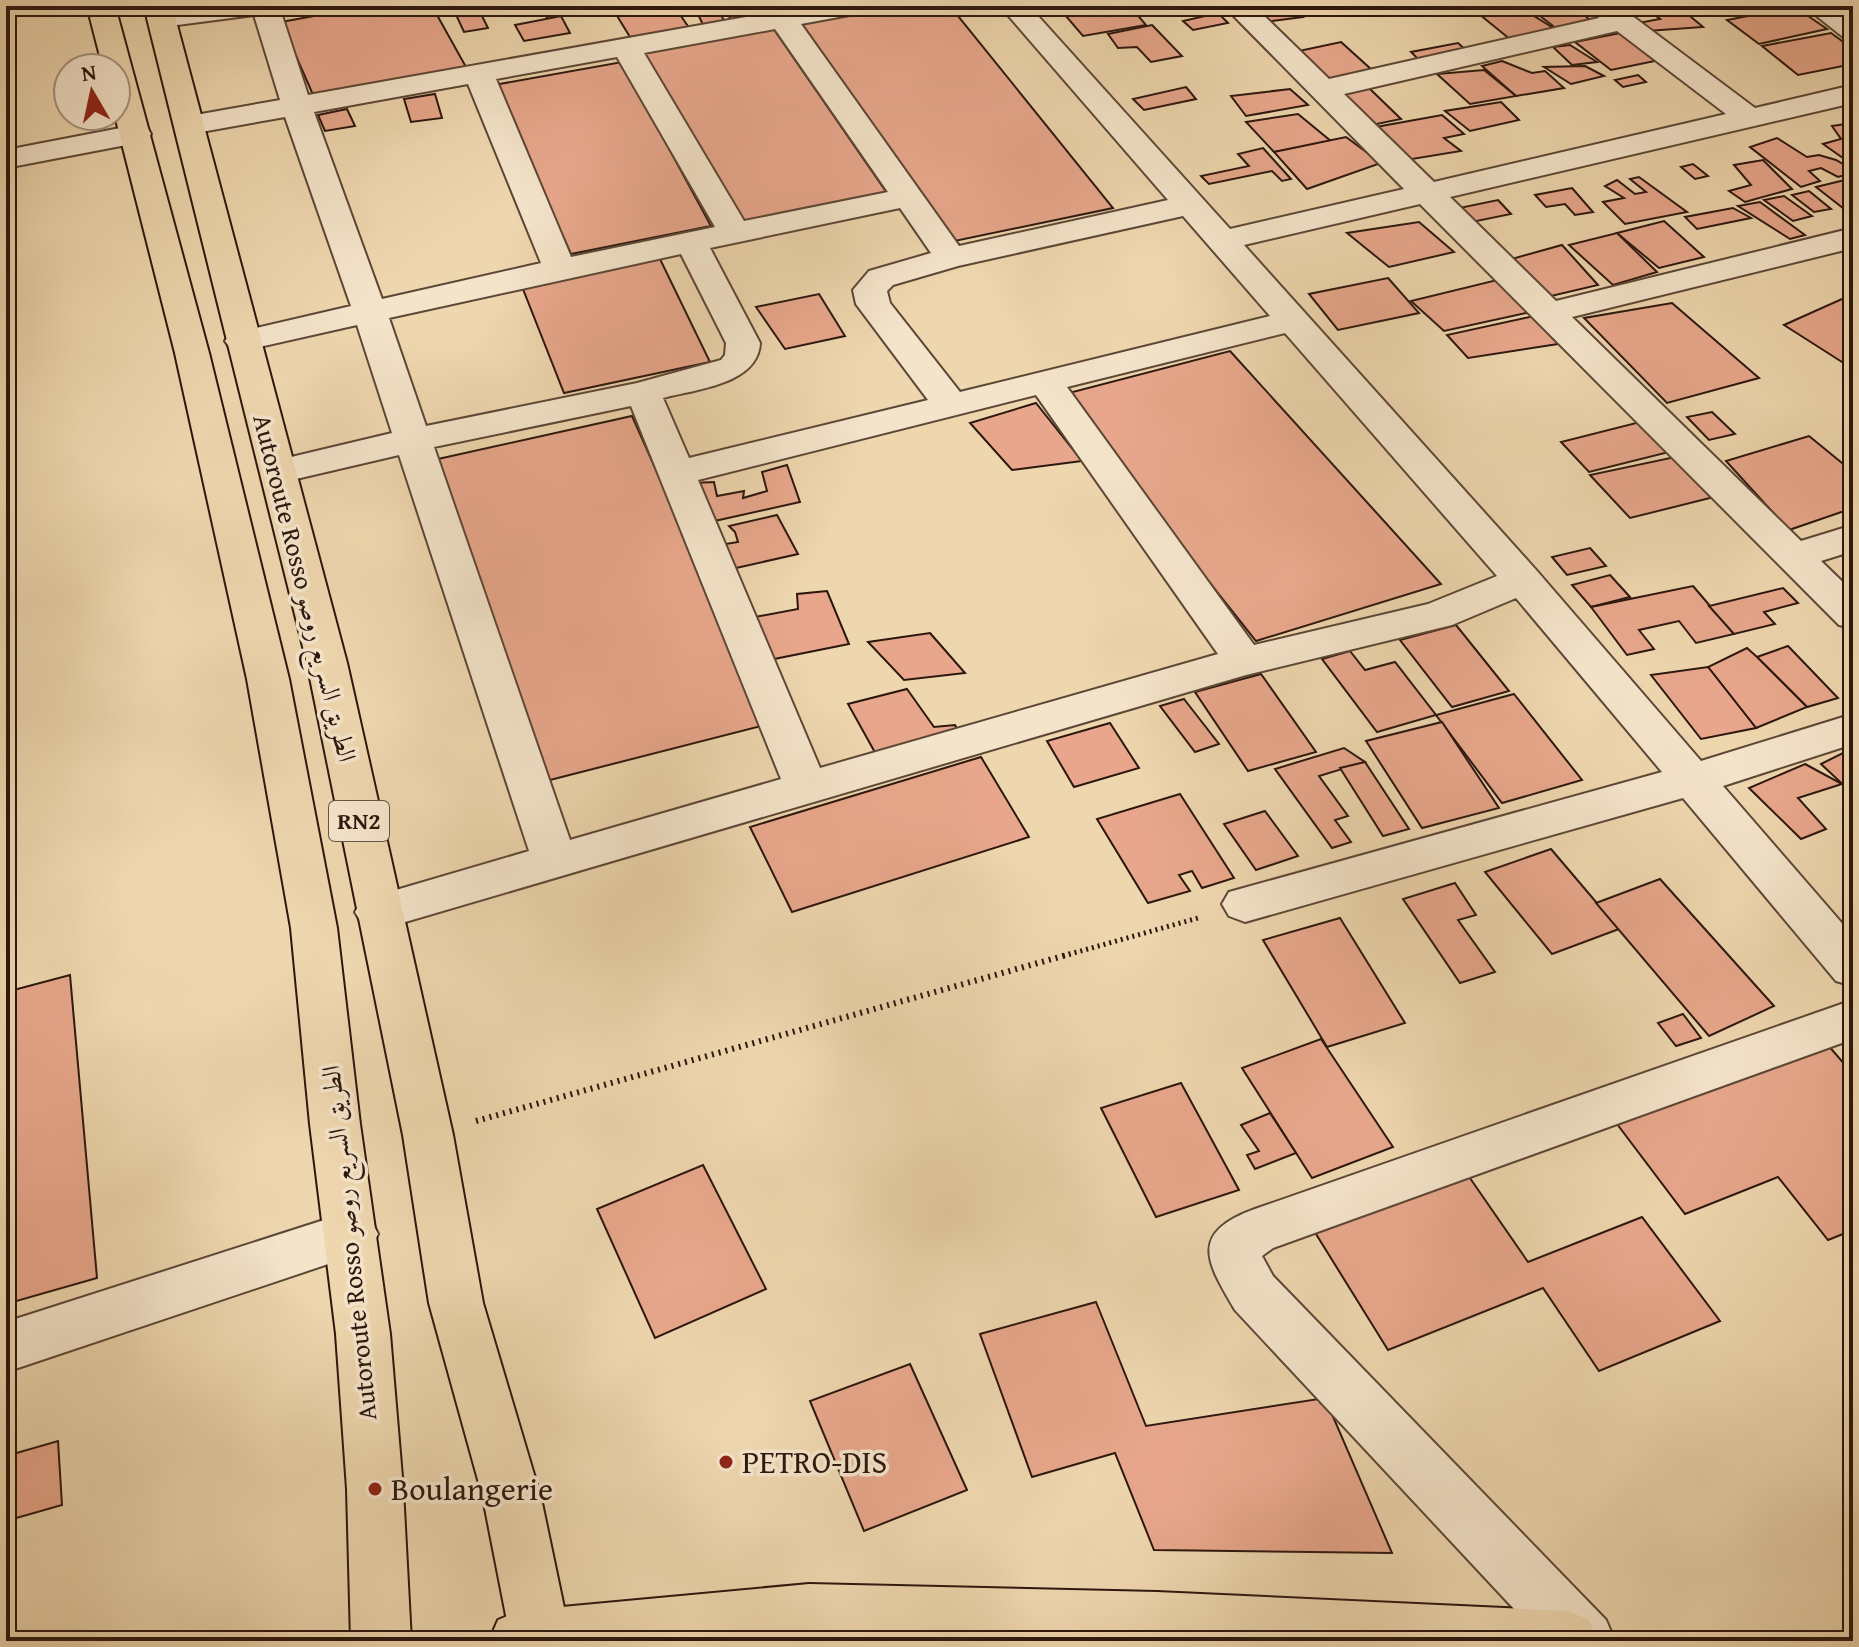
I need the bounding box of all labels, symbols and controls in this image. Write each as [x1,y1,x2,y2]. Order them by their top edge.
north arrow [52,52,132,132]
text: N [79,55,99,89]
street label: Autoroute Rosso الطريق السريع روصو [239,410,368,767]
road number: RN2 [329,801,389,841]
street label: Autoroute Rosso الطريق السريع روصو [310,1063,392,1423]
place label: PETRO-DIS [742,1438,887,1485]
marker: PETRO-DIS [717,1453,735,1471]
place label: Boulangerie [391,1465,553,1512]
marker: Boulangerie [366,1480,384,1498]

